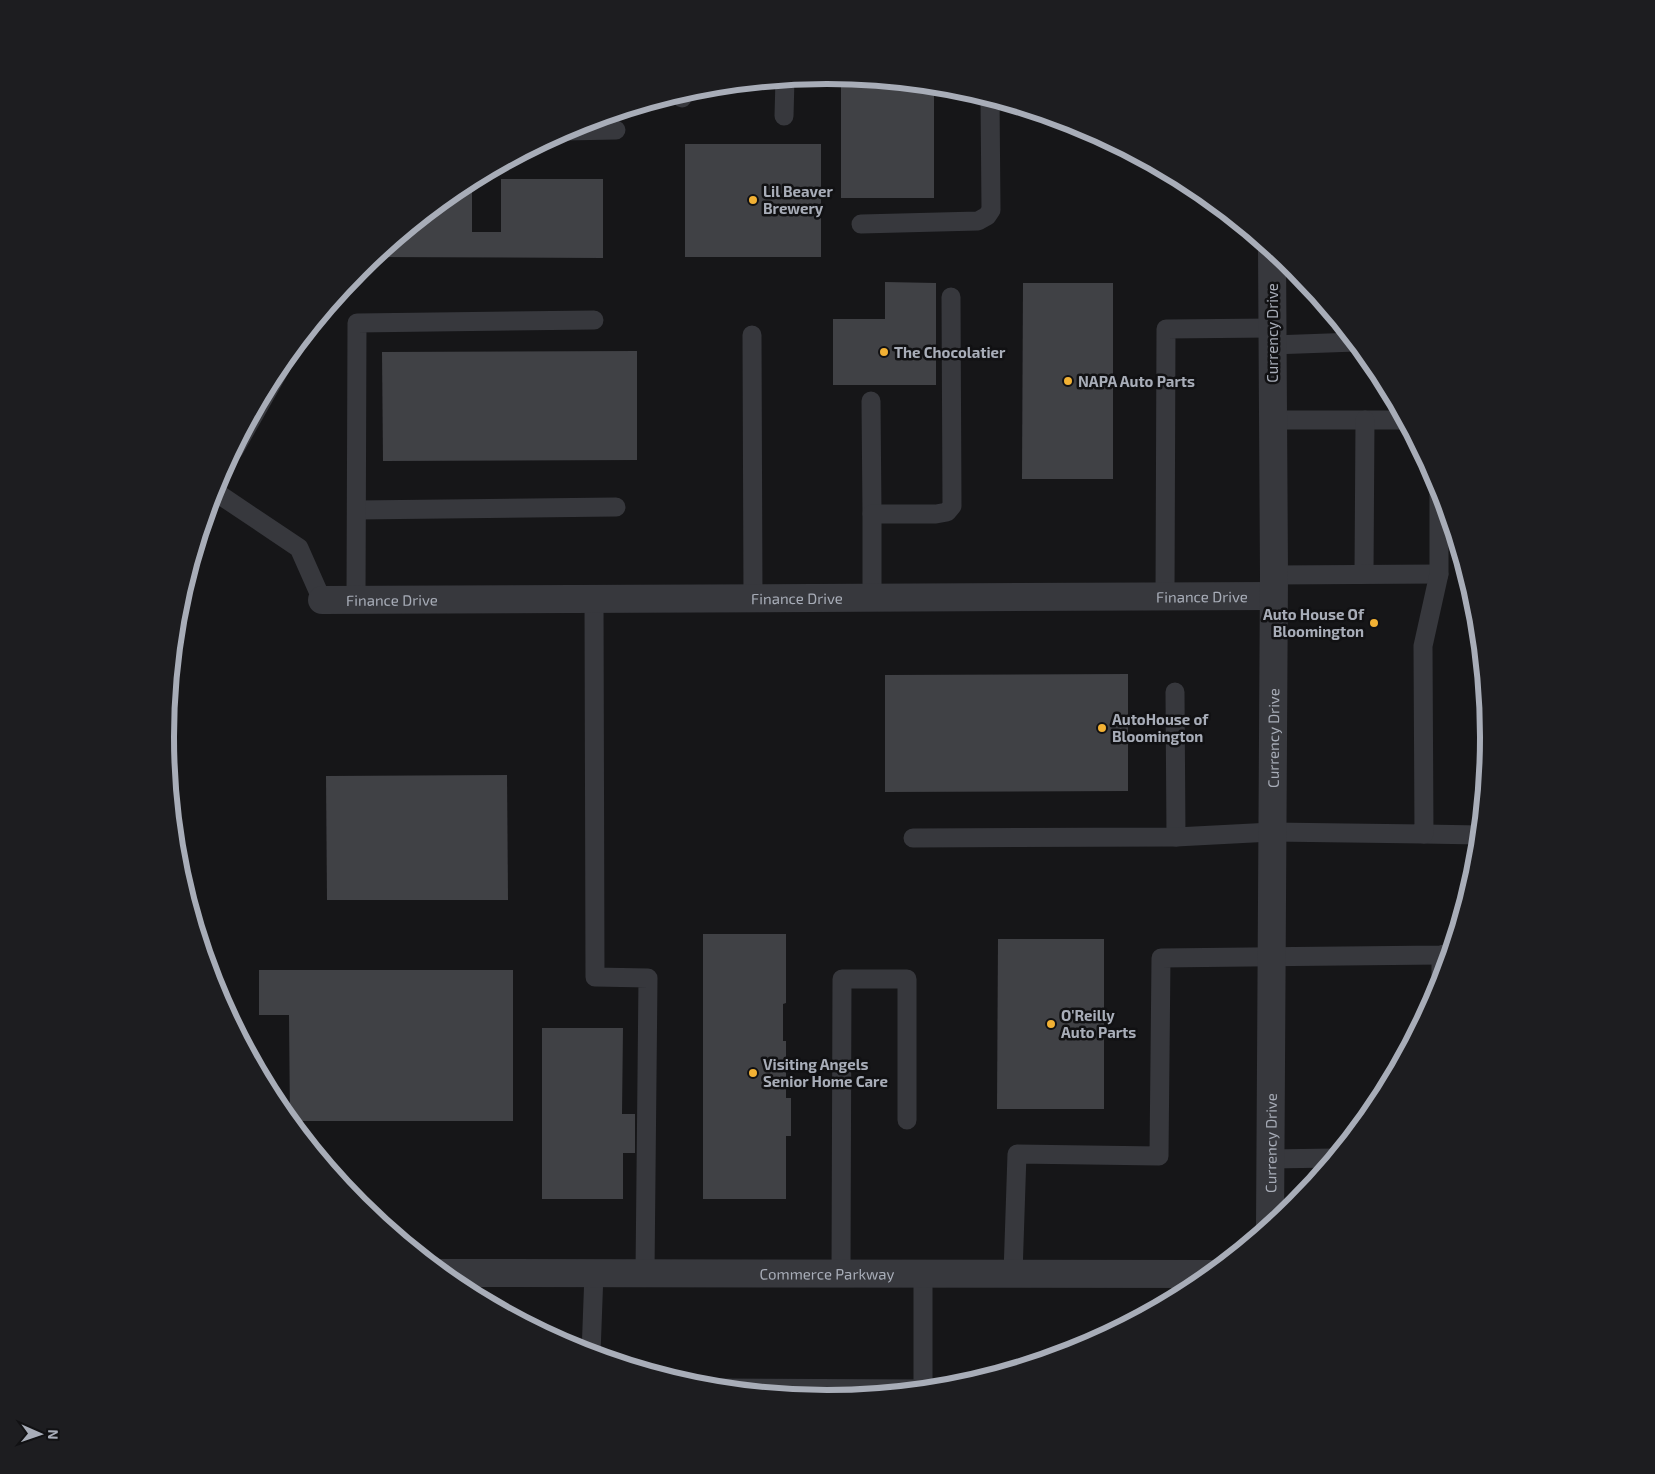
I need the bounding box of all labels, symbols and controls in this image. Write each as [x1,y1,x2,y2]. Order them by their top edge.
place label: Lil Beaver Brewery [763,182,833,218]
marker: Lil Beaver Brewery [747,194,759,206]
street label: Currency Drive [1263,283,1281,383]
place label: The Chocolatier [894,343,1006,361]
marker: The Chocolatier [878,346,890,358]
place label: NAPA Auto Parts [1078,372,1195,390]
marker: NAPA Auto Parts [1062,375,1074,387]
street label: Finance Drive [1156,587,1248,605]
street label: Finance Drive [751,589,843,607]
street label: Finance Drive [346,591,438,609]
place label: Auto House Of Bloomington [1263,605,1365,640]
marker: Auto House Of Bloomington [1368,617,1380,629]
street label: Currency Drive [1264,688,1282,788]
place label: AutoHouse of Bloomington [1112,710,1209,745]
marker: AutoHouse of Bloomington [1096,722,1108,734]
place label: O'Reilly Auto Parts [1061,1006,1136,1041]
marker: O'Reilly Auto Parts [1045,1018,1057,1030]
place label: Visiting Angels Senior Home Care [763,1055,888,1090]
marker: Visiting Angels Senior Home Care [747,1067,759,1079]
street label: Currency Drive [1261,1093,1280,1193]
street label: Commerce Parkway [759,1264,895,1283]
north arrow [15,1409,65,1459]
text: N [45,1429,62,1440]

